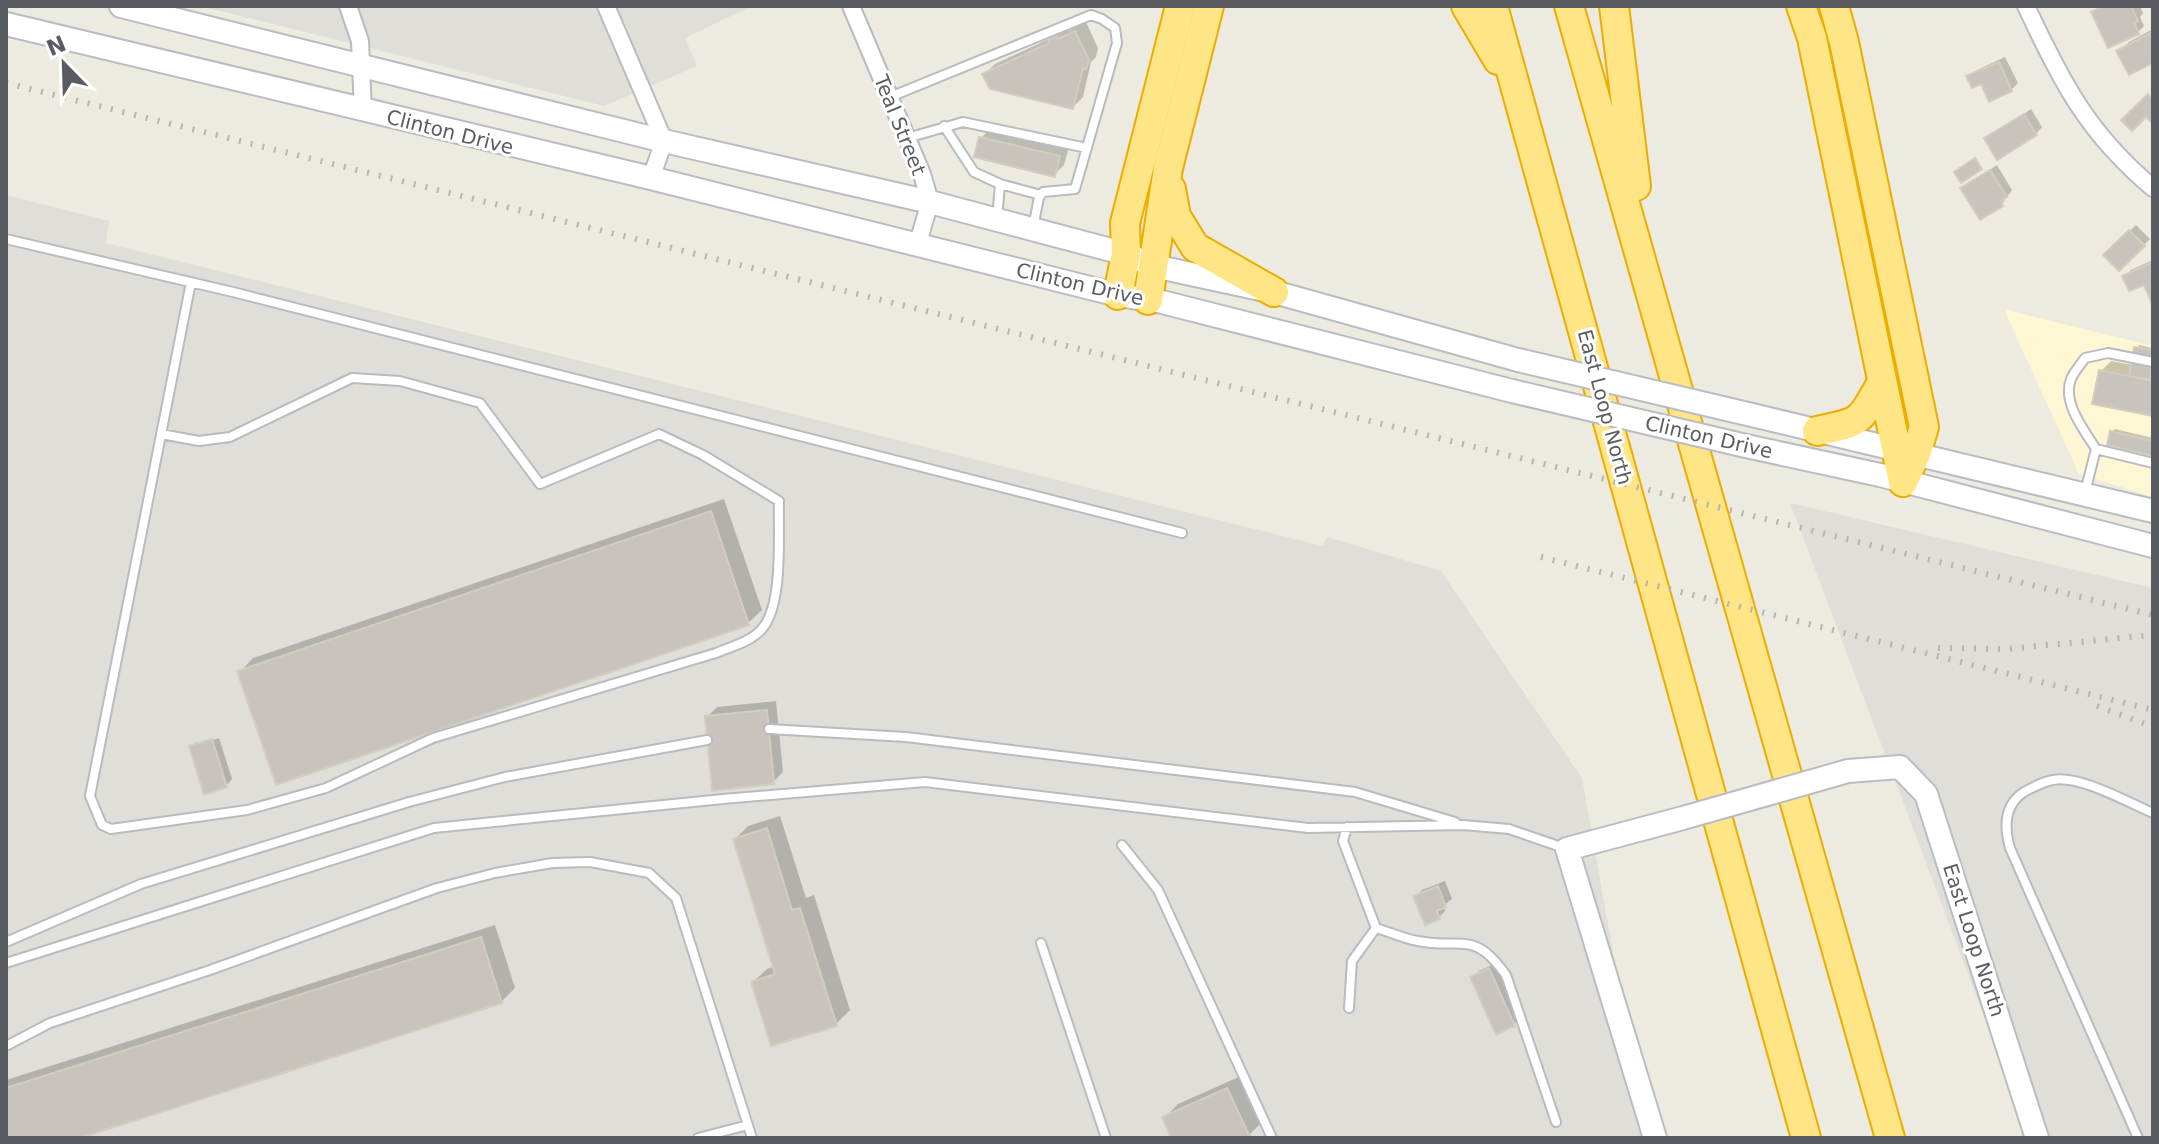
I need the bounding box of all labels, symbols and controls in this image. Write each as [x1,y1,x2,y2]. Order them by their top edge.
north arrow [24,24,104,104]
text: N [43,31,70,61]
street label: Teal Street [869,70,931,179]
street label: Clinton Drive [384,105,516,159]
street label: Clinton Drive [1014,258,1146,310]
street label: East Loop North [1573,327,1637,487]
street label: Clinton Drive [1643,411,1775,463]
street label: East Loop North [1938,860,2010,1020]

